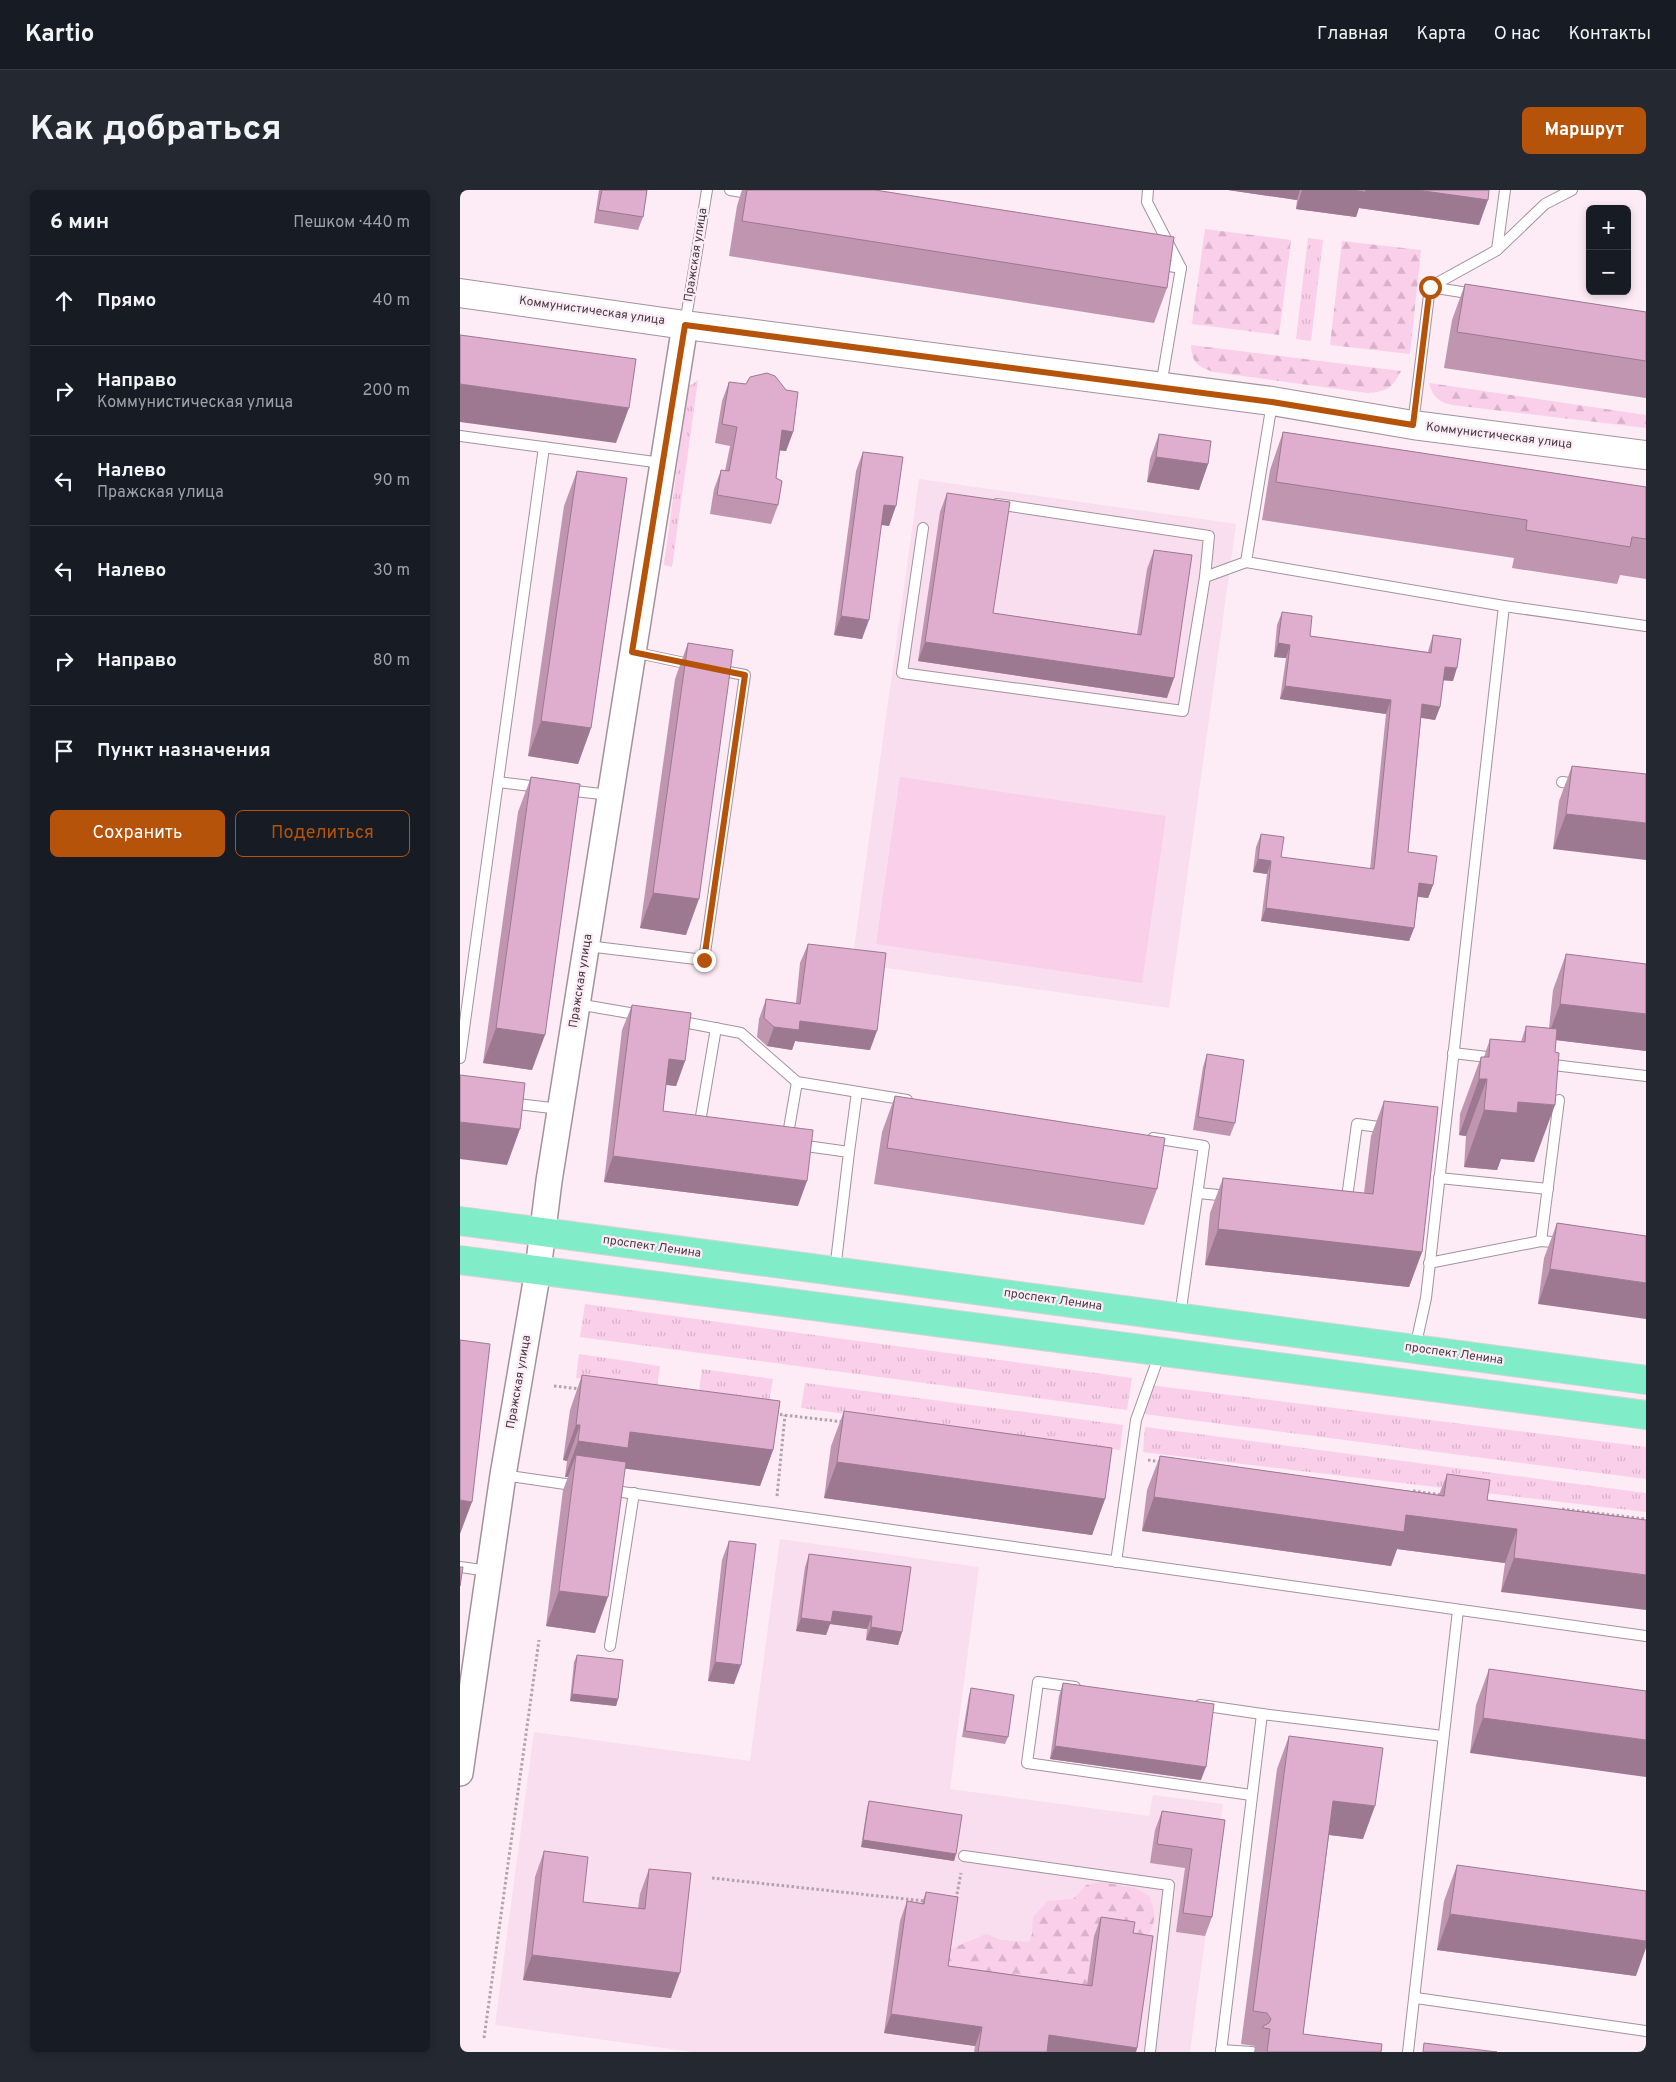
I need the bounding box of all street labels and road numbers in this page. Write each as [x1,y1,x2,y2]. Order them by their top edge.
street label: Пражская улица [681,207,711,303]
street label: Коммунистическая улица [518,293,666,329]
street label: Коммунистическая улица [1425,419,1573,453]
street label: Пражская улица [566,933,596,1029]
street label: проспект Ленина [602,1232,702,1262]
street label: проспект Ленина [1003,1285,1103,1315]
street label: Пражская улица [503,1334,535,1430]
street label: проспект Ленина [1404,1339,1504,1369]

